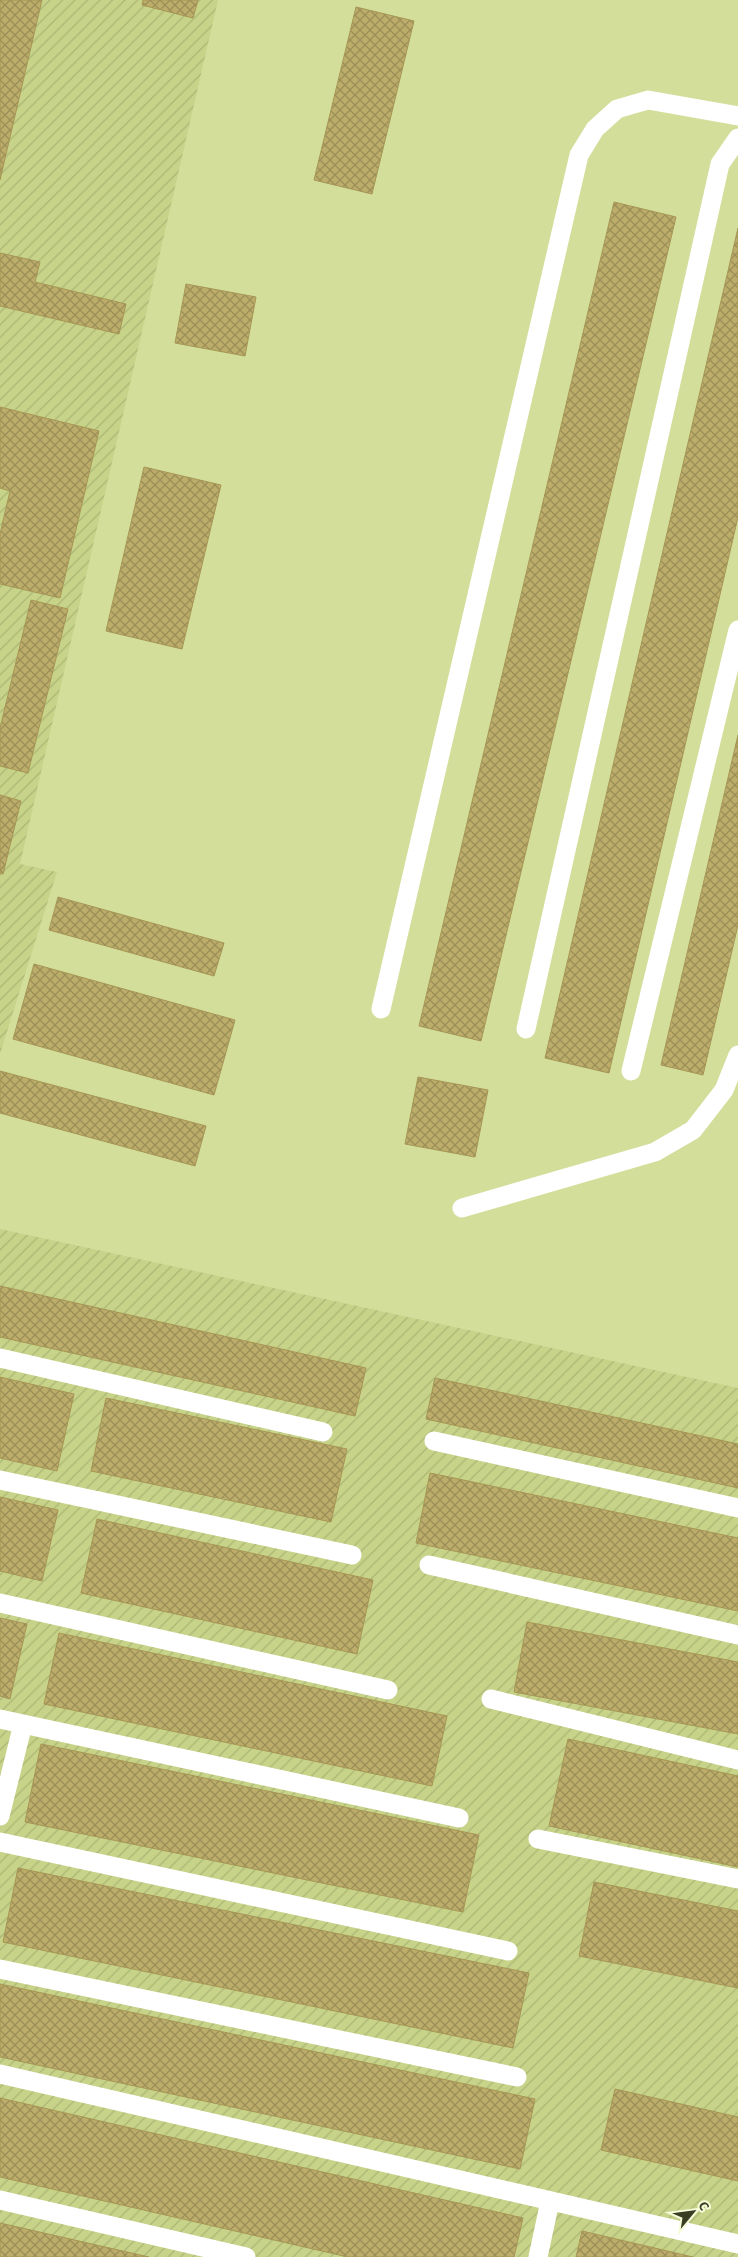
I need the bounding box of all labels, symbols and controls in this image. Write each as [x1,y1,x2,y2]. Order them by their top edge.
north arrow [668,2187,718,2237]
text: С [695,2199,712,2213]

